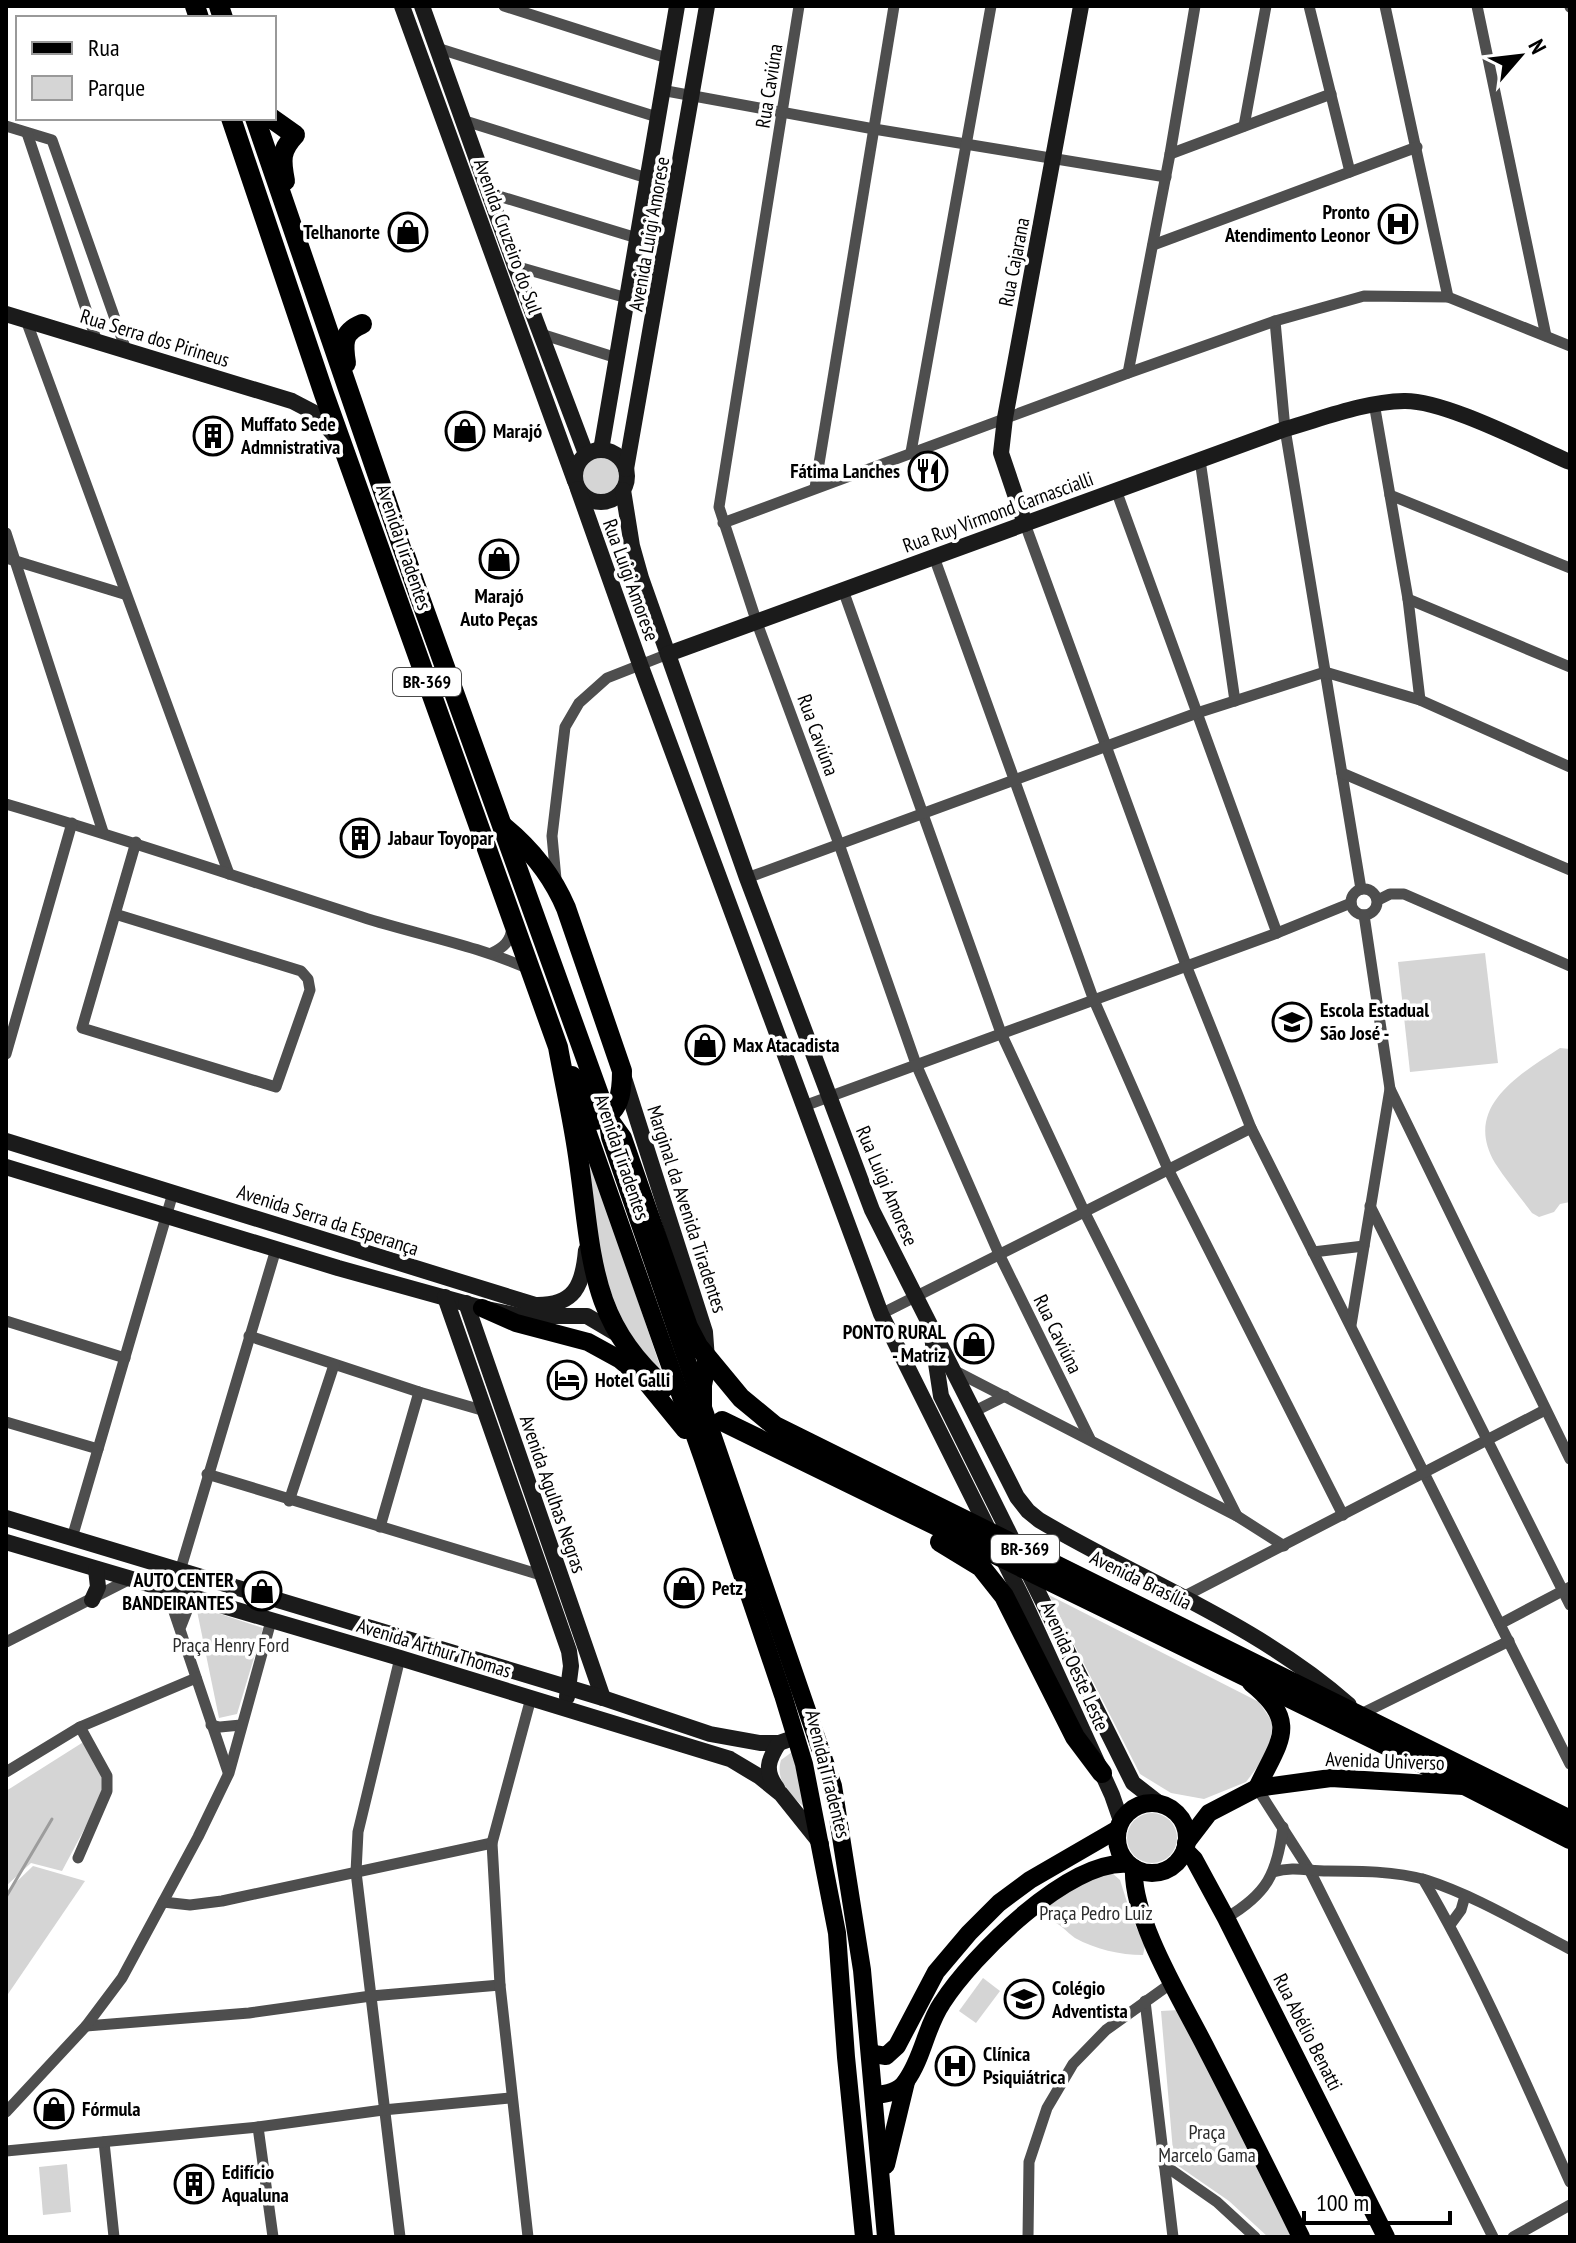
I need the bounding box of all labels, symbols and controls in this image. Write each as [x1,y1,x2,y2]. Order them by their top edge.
legend [16,16,276,120]
north arrow [1480,16,1560,96]
text: Rua [88,32,120,63]
text: N [1523,35,1553,58]
street label: Rua Caviúna [750,42,788,130]
text: Parque [88,72,145,103]
street label: Avenida Cruzeiro do Sul [468,155,548,317]
street label: Avenida Luigi Amorese [623,155,675,313]
place label: Pronto Atendimento Leonor [1224,199,1370,248]
hospital icon: Pronto Atendimento Leonor [1377,203,1419,245]
shop icon: Telhanorte [387,211,429,253]
street label: Rua Cajarana [993,215,1035,309]
place label: Telhanorte [303,219,380,245]
street label: Rua Serra dos Pirineus [77,303,233,373]
shop icon: Marajó [444,410,486,452]
place label: Muffato Sede Admnistrativa [240,411,340,460]
building icon: Muffato Sede Admnistrativa [192,415,234,457]
place label: Marajó [493,418,542,444]
restaurant icon: Fátima Lanches [907,450,949,492]
place label: Fátima Lanches [790,458,900,484]
street label: Rua Ruy Virmond Carnascialli [899,465,1097,559]
street label: Avenida Tiradentes [370,481,438,613]
street label: Rua Luigi Amorese [597,515,665,645]
shop icon: Marajó Auto Peças [478,538,520,580]
place label: Marajó Auto Peças [459,583,538,632]
road number: BR-369 [393,668,461,696]
street label: Rua Caviúna [791,691,845,779]
building icon: Jabaur Toyopar [339,817,381,859]
place label: Jabaur Toyopar [387,825,493,851]
place label: Escola Estadual São José - [1320,997,1429,1046]
school or university icon: Escola Estadual São José - [1271,1001,1313,1043]
shop icon: Max Atacadista [684,1024,726,1066]
place label: Max Atacadista [733,1032,840,1058]
street label: Avenida Tiradentes [588,1091,656,1223]
street label: Marginal da Avenida Tiradentes [641,1102,733,1316]
street label: Rua Luigi Amorese [850,1122,924,1250]
street label: Avenida Serra da Esperança [234,1178,422,1262]
street label: Rua Caviúna [1028,1290,1088,1378]
place label: PONTO RURAL - Matriz [843,1319,947,1368]
shop icon: PONTO RURAL - Matriz [953,1323,995,1365]
hotel icon: Hotel Galli [546,1359,588,1401]
place label: Hotel Galli [595,1367,670,1393]
street label: Avenida Agulhas Negras [514,1412,592,1577]
road number: BR-369 [991,1535,1059,1563]
street label: Avenida Brasília [1086,1544,1196,1616]
place label: AUTO CENTER BANDEIRANTES [122,1567,234,1616]
shop icon: Petz [663,1567,705,1609]
shop icon: AUTO CENTER BANDEIRANTES [241,1570,283,1612]
place label: Petz [712,1575,743,1601]
street label: Avenida Oeste Leste [1035,1597,1115,1735]
street label: Avenida Arthur Thomas [354,1612,515,1684]
park label: Praça Henry Ford [173,1632,289,1658]
street label: Avenida Tiradentes [800,1707,857,1841]
street label: Avenida Universo [1325,1746,1445,1776]
park label: Praça Pedro Luiz [1039,1900,1153,1926]
street label: Rua Abélio Benatti [1267,1969,1349,2095]
place label: Colégio Adventista [1051,1975,1128,2024]
school or university icon: Colégio Adventista [1003,1978,1045,2020]
place label: Clínica Psiquiátrica [983,2041,1066,2090]
hospital icon: Clínica Psiquiátrica [934,2045,976,2087]
shop icon: Fórmula [33,2088,75,2130]
place label: Fórmula [82,2096,140,2122]
park label: Praça Marcelo Gama [1158,2119,1256,2168]
place label: Edifício Aqualuna [221,2159,289,2208]
building icon: Edifício Aqualuna [173,2163,215,2205]
scale bar [1304,2175,1450,2225]
text: 100 m [1316,2187,1369,2218]

